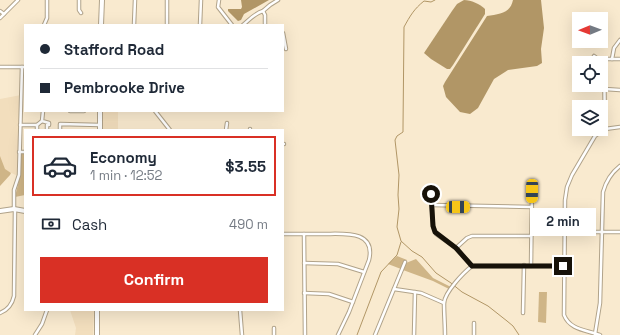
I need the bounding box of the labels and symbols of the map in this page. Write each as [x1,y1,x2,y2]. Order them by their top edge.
north arrow [572,12,608,48]
car [526,179,538,203]
route start [422,185,440,203]
car [446,201,470,213]
callout: 2 min [530,208,596,236]
route end [554,257,572,275]

